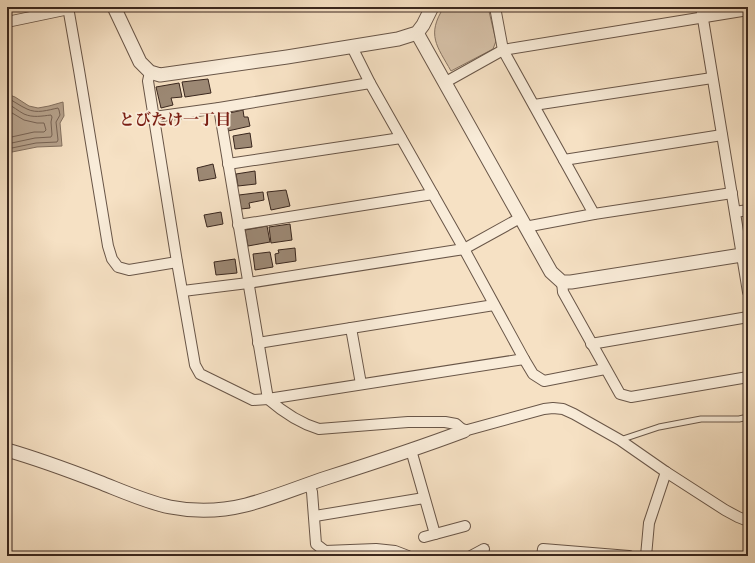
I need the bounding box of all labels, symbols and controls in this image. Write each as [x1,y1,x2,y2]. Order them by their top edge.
district label: とびたけ一丁目 [119,110,231,130]

